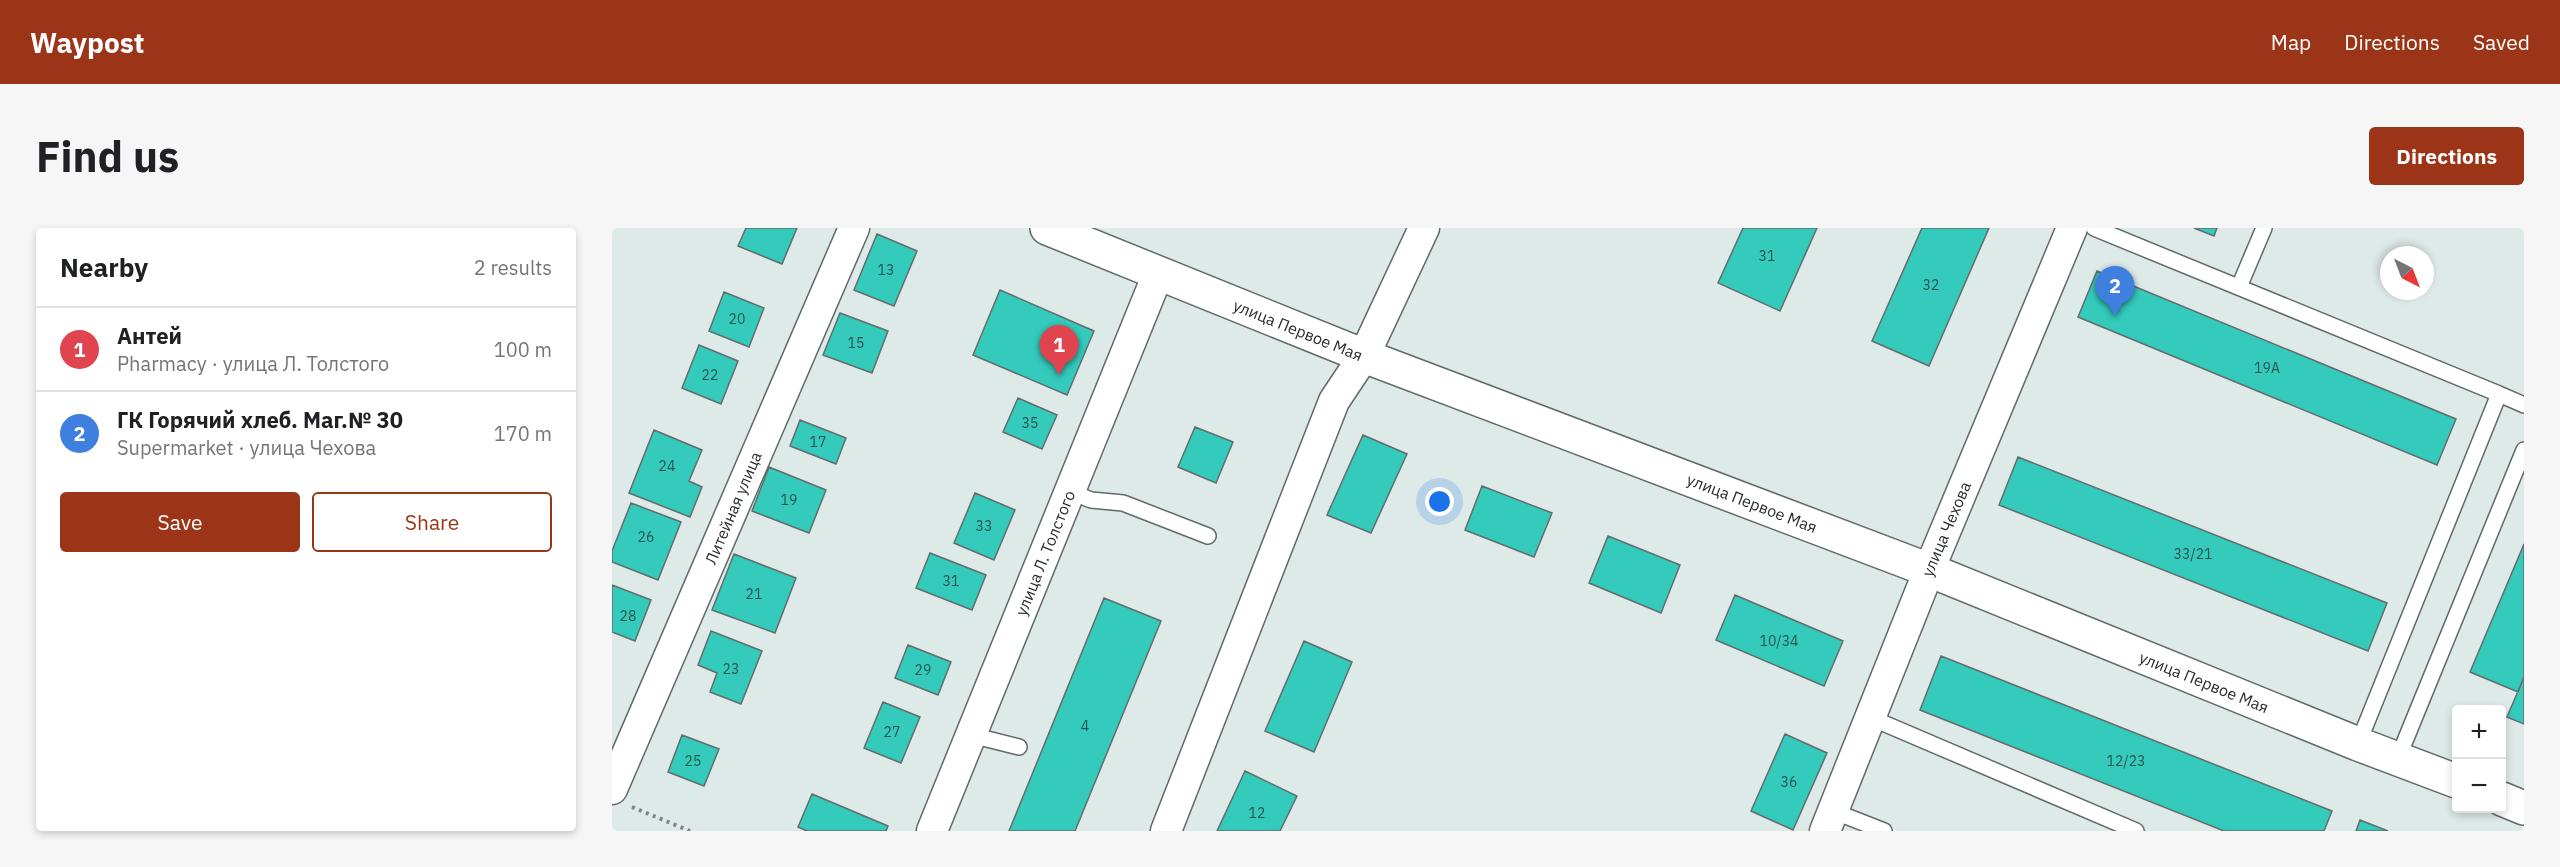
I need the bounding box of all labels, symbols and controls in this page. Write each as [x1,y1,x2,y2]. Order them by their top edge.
text: Waypost [30,24,144,61]
text: Map [2271,28,2311,56]
text: Directions [2344,28,2440,56]
text: Saved [2473,28,2530,56]
button: Directions [2369,127,2524,185]
text: Find us [36,129,179,184]
north arrow [2380,246,2434,300]
house number: 31 [1759,247,1775,265]
text: Nearby [60,250,148,284]
text: 2 results [474,254,552,281]
house number: 13 [878,261,894,279]
pin: 2 [2096,266,2134,316]
house number: 32 [1923,276,1939,294]
street label: улица Первое Мая [1230,295,1366,365]
house number: 20 [729,310,745,328]
text: Антей [117,321,182,350]
pin: 1 [1040,326,1078,375]
house number: 15 [848,334,864,352]
text: 1 [74,336,86,363]
text: 100 m [494,336,552,363]
text: Pharmacy · улица Л. Толстого [117,350,389,377]
house number: 19А [2254,359,2280,377]
house number: 22 [702,366,718,384]
text: ГК Горячий хлеб. Маг.№ 30 [117,405,403,434]
house number: 35 [1022,414,1038,432]
text: 2 [74,420,86,447]
text: 170 m [494,420,552,447]
house number: 17 [810,433,826,451]
text: Supermarket · улица Чехова [117,434,376,461]
street label: Литейная улица [700,448,766,567]
house number: 24 [659,457,675,475]
street label: улица Первое Мая [1684,469,1820,537]
street label: улица Чехова [1917,478,1975,580]
street label: улица Л. Толстого [1011,487,1079,619]
your location [1425,487,1454,516]
house number: 19 [781,491,797,509]
button: Save [60,492,300,552]
button: Share [312,492,552,552]
house number: 33 [976,517,992,535]
house number: 26 [638,528,654,546]
house number: 33/21 [2174,545,2212,563]
house number: 31 [943,572,959,590]
house number: 21 [746,585,762,603]
house number: 28 [620,607,636,625]
house number: 10/34 [1760,632,1798,650]
street label: улица Первое Мая [2136,647,2272,717]
house number: 23 [723,660,739,678]
house number: 29 [915,661,931,679]
map controls [2452,705,2506,813]
button: + [2452,705,2506,759]
house number: 4 [1081,717,1089,735]
house number: 27 [884,723,900,741]
house number: 25 [685,752,701,770]
house number: 12/23 [2107,752,2145,770]
button: − [2452,759,2506,813]
house number: 36 [1781,773,1797,791]
house number: 12 [1249,804,1265,822]

